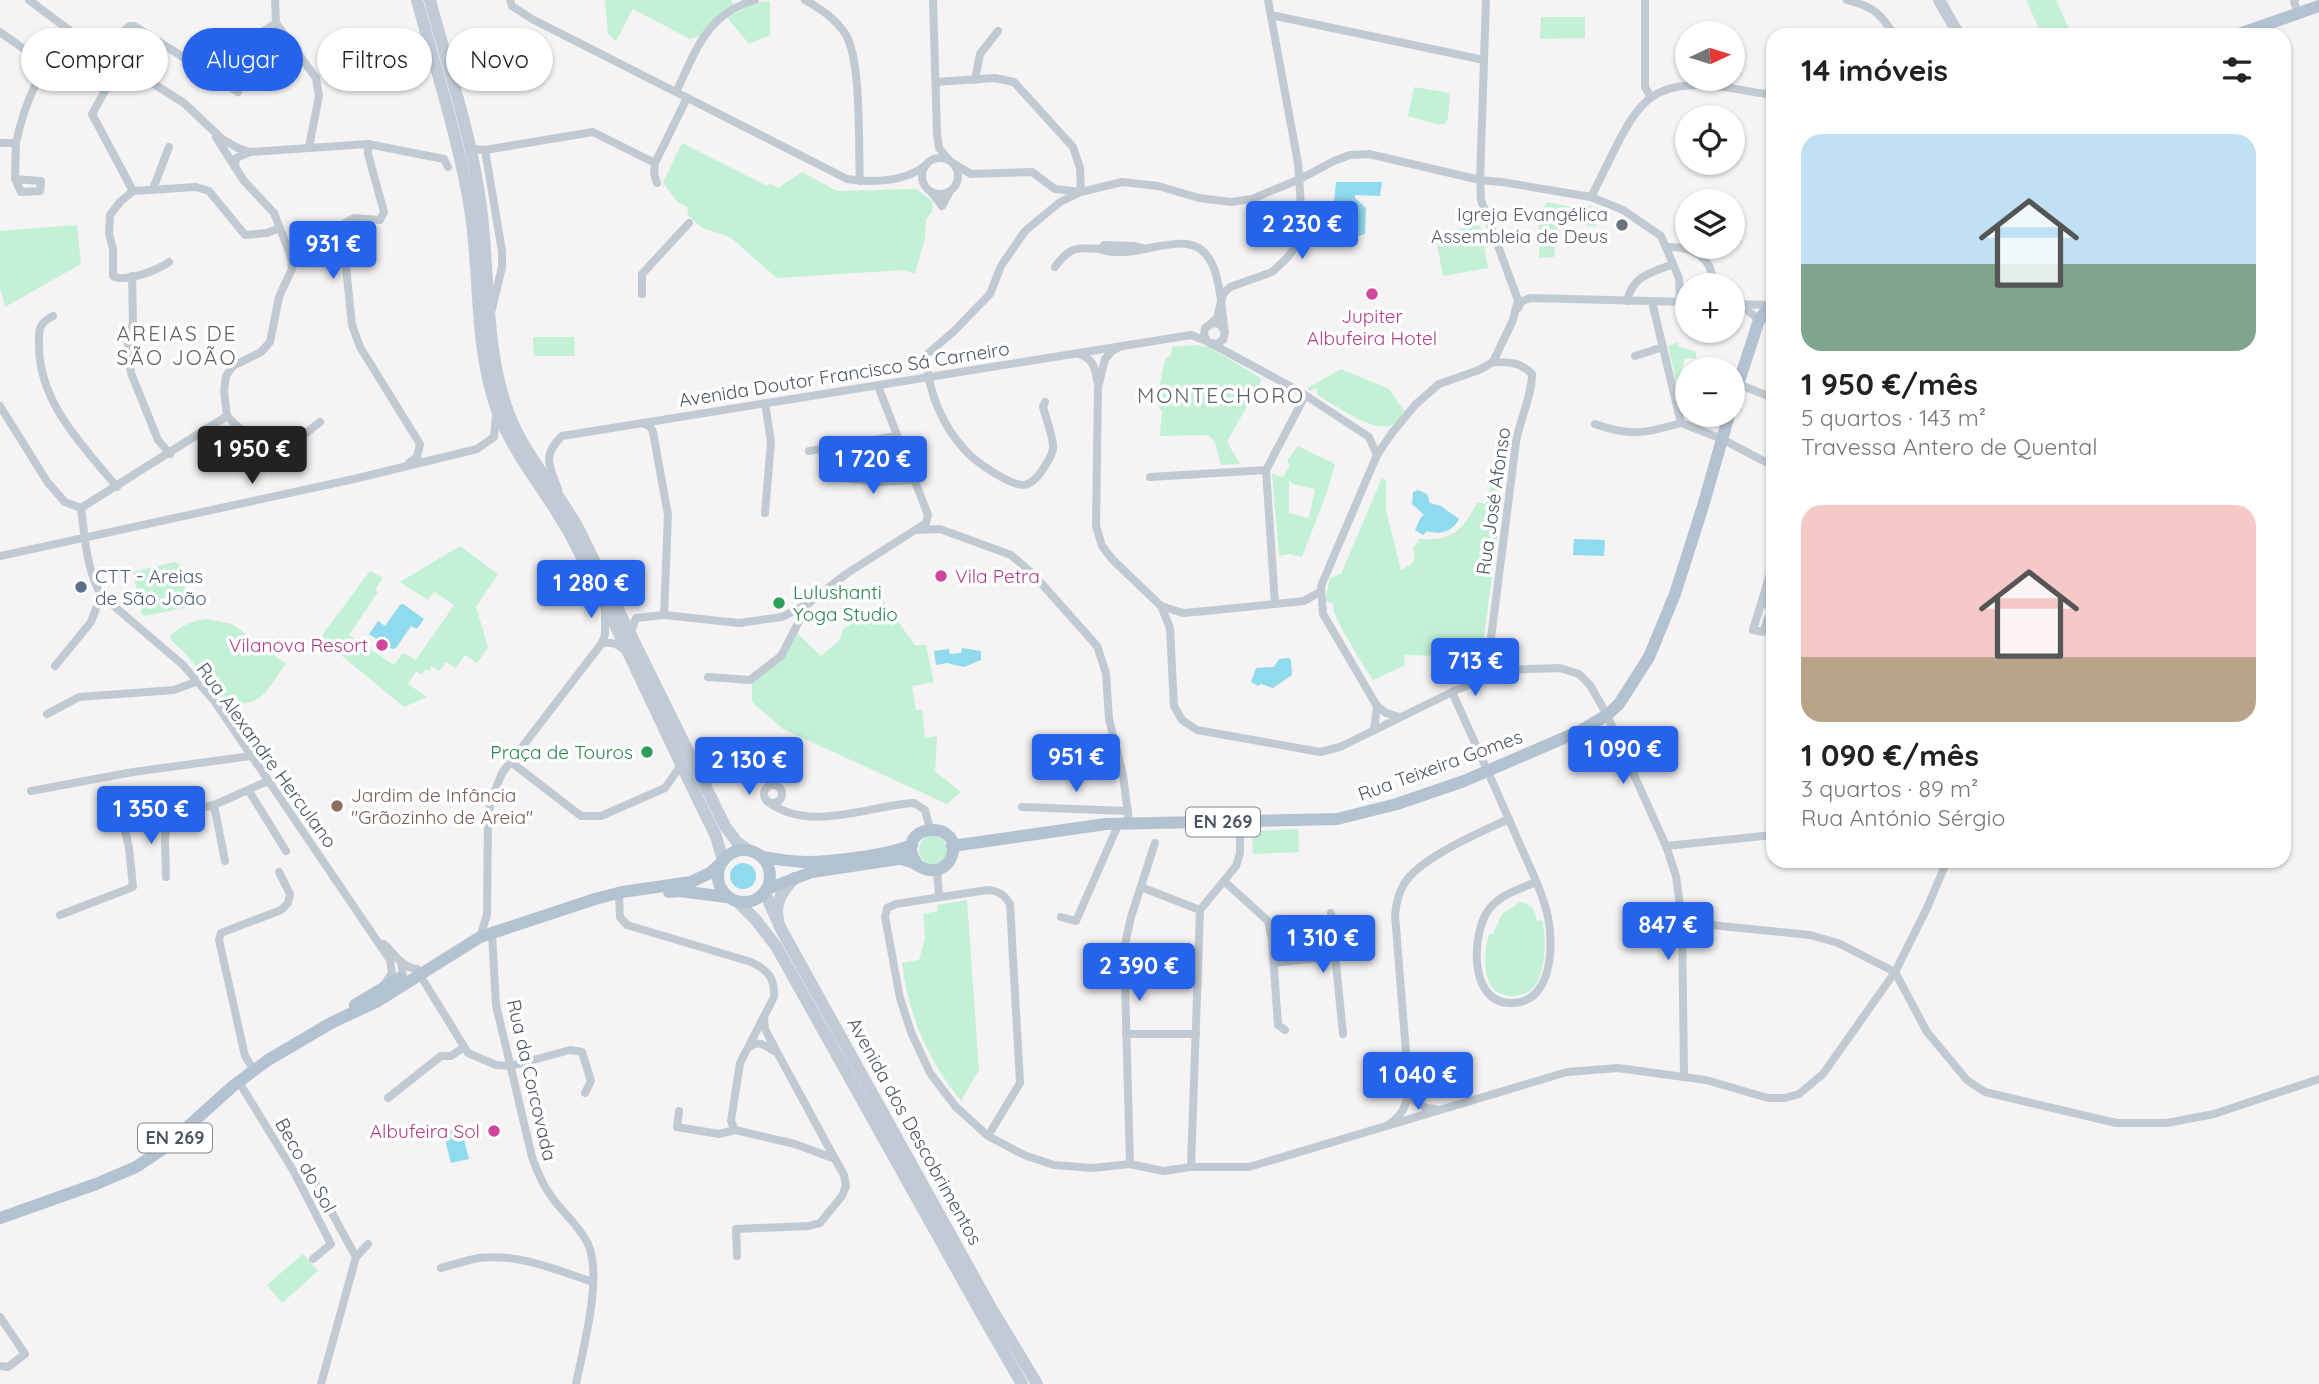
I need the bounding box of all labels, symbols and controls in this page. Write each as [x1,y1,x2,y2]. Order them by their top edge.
north arrow [1675,21,1745,91]
map controls [1675,21,1745,427]
chip: Comprar [21,28,168,91]
chip: Alugar [182,28,303,91]
chip: Filtros [317,28,432,91]
chip: Novo [446,28,553,91]
text: 14 imóveis [1801,51,1948,89]
icon: filters [2218,51,2256,89]
button: locate [1675,105,1745,175]
icon: home [1966,180,2092,306]
button: layers [1675,189,1745,259]
pin: 2 230 € [1237,202,1367,261]
place label: Igreja Evangélica Assembleia de Deus [1431,202,1608,248]
text: 2 230 € [1262,209,1342,238]
marker: Igreja Evangélica Assembleia de Deus [1614,217,1630,233]
pin: 931 € [284,222,382,281]
text: 931 € [305,229,361,258]
button: + [1675,273,1745,343]
marker: Jupiter Albufeira Hotel [1364,286,1380,302]
place label: Jupiter Albufeira Hotel [1307,304,1437,350]
district label: AREIAS DE SÃO JOÃO [117,320,237,370]
street label: Avenida Doutor Francisco Sá Carneiro [677,336,1011,412]
button: − [1675,357,1745,427]
text: 1 950 €/mês [1801,365,1978,403]
district label: MONTECHORO [1137,382,1305,408]
text: 5 quartos · 143 m² [1801,403,1986,432]
pin: 1 950 € [187,426,317,486]
street label: Rua José Afonso [1471,426,1515,576]
text: Travessa Antero de Quental [1801,432,2098,461]
text: 1 950 € [214,434,290,463]
pin: 1 720 € [808,436,938,496]
text: 1 720 € [835,444,911,473]
icon: home [1966,551,2092,677]
pin: 1 280 € [526,560,656,620]
place label: CTT - Areias de São João [95,564,207,610]
place label: Vila Petra [955,564,1040,588]
text: 1 280 € [553,568,629,597]
marker: Vila Petra [933,568,949,584]
marker: CTT - Areias de São João [73,579,89,595]
place label: Lulushanti Yoga Studio [793,580,898,626]
marker: Lulushanti Yoga Studio [771,595,787,611]
place label: Vilanova Resort [229,633,368,657]
marker: Vilanova Resort [374,637,390,653]
pin: 713 € [1426,638,1524,698]
text: 713 € [1447,646,1503,675]
street label: Rua Alexandre Herculano [192,658,342,852]
street label: Rua Teixeira Gomes [1354,724,1526,806]
pin: 1 090 € [1558,726,1688,786]
pin: 951 € [1027,734,1125,794]
text: 1 090 € [1584,734,1662,763]
text: 1 090 €/mês [1801,736,1979,774]
pin: 2 130 € [684,738,814,797]
place label: Praça de Touros [490,740,633,764]
text: 951 € [1048,742,1104,771]
marker: Praça de Touros [639,744,655,760]
text: 2 130 € [711,745,787,774]
text: 3 quartos · 89 m² [1801,774,1978,803]
place label: Jardim de Infância "Grãozinho de Areia" [351,783,533,829]
pin: 1 350 € [86,786,216,846]
text: 1 350 € [113,794,189,823]
marker: Jardim de Infância "Grãozinho de Areia" [329,798,345,814]
text: Rua António Sérgio [1801,803,2005,832]
road number: EN 269 [1186,808,1260,836]
pin: 847 € [1619,902,1717,962]
text: 847 € [1639,910,1697,939]
pin: 1 310 € [1258,916,1388,975]
text: 1 310 € [1287,923,1359,952]
pin: 2 390 € [1074,944,1204,1003]
text: 2 390 € [1099,951,1179,980]
street label: Rua da Corcovada [502,997,562,1163]
street label: Avenida dos Descobrimentos [842,1013,988,1249]
pin: 1 040 € [1353,1052,1483,1112]
text: 1 040 € [1379,1060,1457,1089]
street label: Beco do Sol [270,1114,342,1216]
place label: Albufeira Sol [370,1119,480,1143]
marker: Albufeira Sol [486,1123,502,1139]
road number: EN 269 [138,1124,212,1153]

